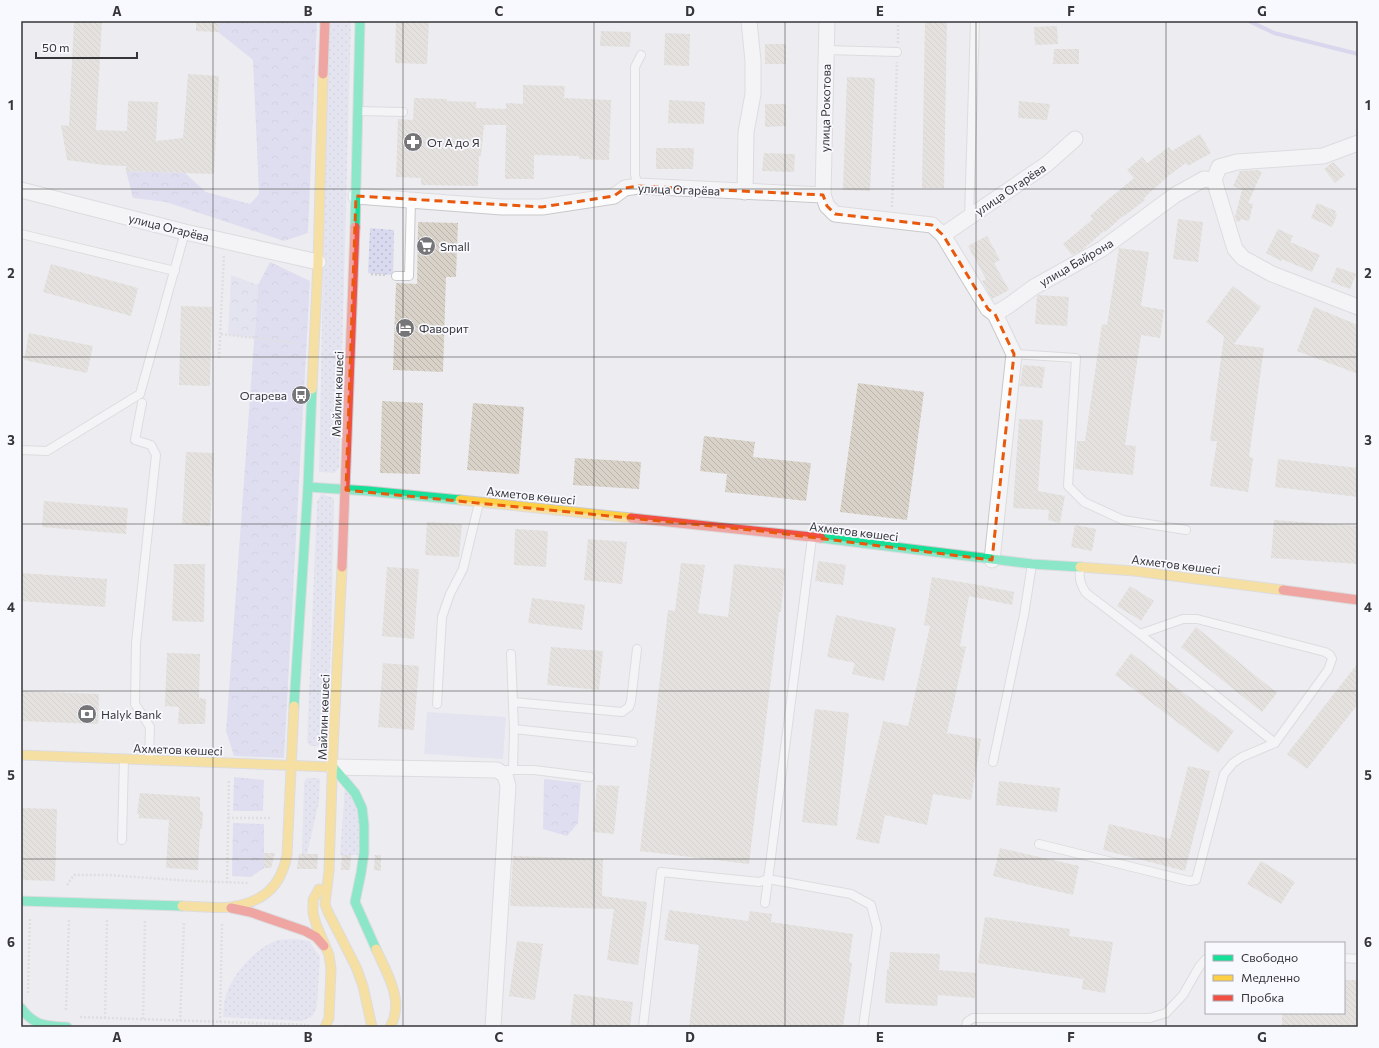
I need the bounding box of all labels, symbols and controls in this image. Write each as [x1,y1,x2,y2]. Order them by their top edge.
text: A [112,3,122,19]
text: B [304,3,313,19]
text: C [495,3,504,19]
text: D [685,3,695,19]
text: E [876,3,884,19]
text: F [1067,3,1075,19]
text: G [1257,3,1267,19]
scale bar [36,34,137,60]
text: 50 m [42,40,70,54]
street label: улица Рокотова [817,64,833,152]
text: 1 [8,97,14,113]
text: 1 [1365,97,1371,113]
pharmacy icon: От А до Я [402,131,424,153]
place label: От А до Я [427,135,480,149]
street label: улица Огарёва [972,160,1048,218]
street label: улица Огарёва [638,181,720,197]
street label: улица Огарёва [127,210,211,244]
supermarket icon: Small [415,235,437,257]
street label: улица Байрона [1037,235,1115,289]
place label: Small [440,239,470,253]
text: 2 [7,265,15,281]
text: 2 [1364,265,1372,281]
hotel icon: Фаворит [394,317,416,339]
place label: Фаворит [419,321,469,335]
street label: Майлин көшесі [329,351,345,437]
bus stop icon: Огарева [290,384,312,406]
place label: Огарева [240,388,287,402]
text: 3 [7,432,15,448]
text: 3 [1364,432,1372,448]
street label: Ахметов көшесі [486,483,576,507]
street label: Ахметов көшесі [809,519,899,543]
street label: Ахметов көшесі [1131,552,1221,576]
text: 4 [7,599,15,615]
text: 4 [1364,599,1372,615]
street label: Майлин көшесі [315,674,331,760]
bank icon: Halyk Bank [76,703,98,725]
place label: Halyk Bank [101,707,162,721]
street label: Ахметов көшесі [133,740,223,758]
text: 5 [7,767,15,783]
text: 5 [1364,767,1372,783]
text: 6 [7,934,15,950]
text: 6 [1364,934,1372,950]
legend [1205,942,1345,1014]
text: Свободно [1241,950,1298,964]
text: Медленно [1241,970,1300,984]
text: Пробка [1241,990,1284,1004]
text: A [112,1029,122,1045]
text: B [304,1029,313,1045]
text: C [495,1029,504,1045]
text: D [685,1029,695,1045]
text: E [876,1029,884,1045]
text: F [1067,1029,1075,1045]
text: G [1257,1029,1267,1045]

